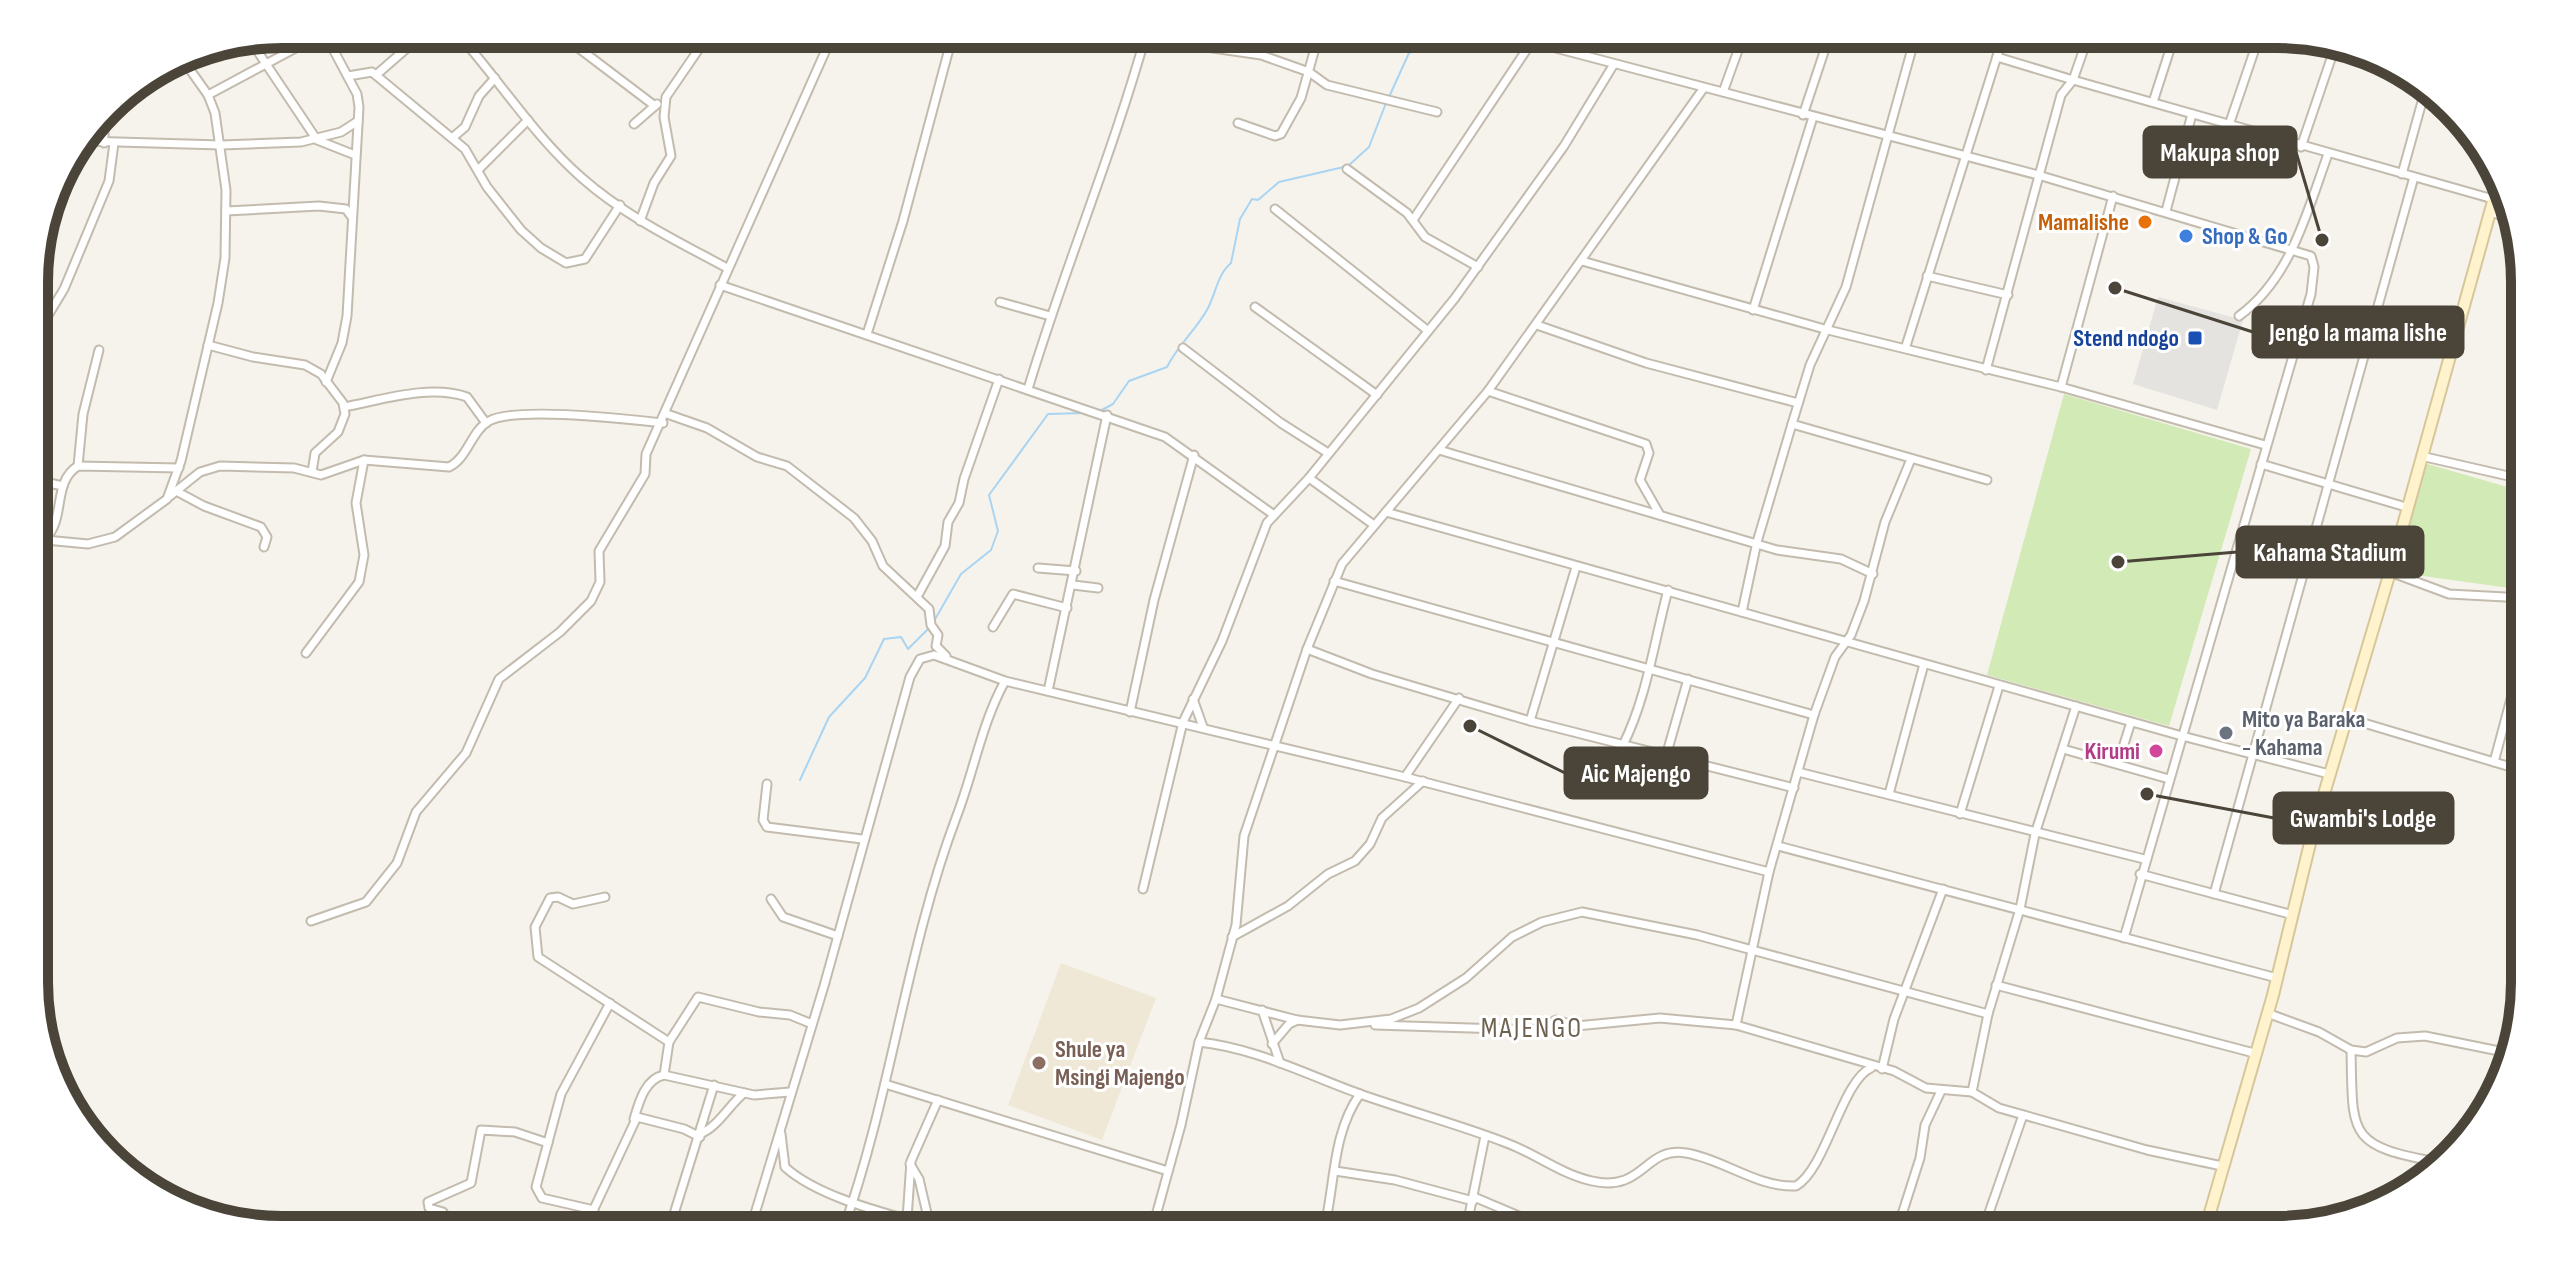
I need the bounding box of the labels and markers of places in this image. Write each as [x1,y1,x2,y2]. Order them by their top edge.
callout: Makupa shop [2144,127,2296,177]
place label: Mamalishe [2038,208,2129,237]
marker: Mamalishe [2136,213,2154,231]
place label: Shop & Go [2202,222,2288,251]
marker: Shop & Go [2177,227,2195,245]
callout: Jengo la mama lishe [2253,307,2463,357]
place label: Stend ndogo [2073,324,2179,353]
marker: Stend ndogo [2186,329,2204,347]
callout: Kahama Stadium [2237,527,2423,577]
place label: Mito ya Baraka - Kahama [2242,705,2365,762]
marker: Mito ya Baraka - Kahama [2217,724,2235,742]
place label: Kirumi [2085,737,2140,766]
marker: Kirumi [2147,742,2165,760]
callout: Aic Majengo [1565,748,1707,798]
callout: Gwambi's Lodge [2274,793,2453,843]
place label: Shule ya Msingi Majengo [1055,1035,1185,1092]
marker: Shule ya Msingi Majengo [1030,1054,1048,1072]

